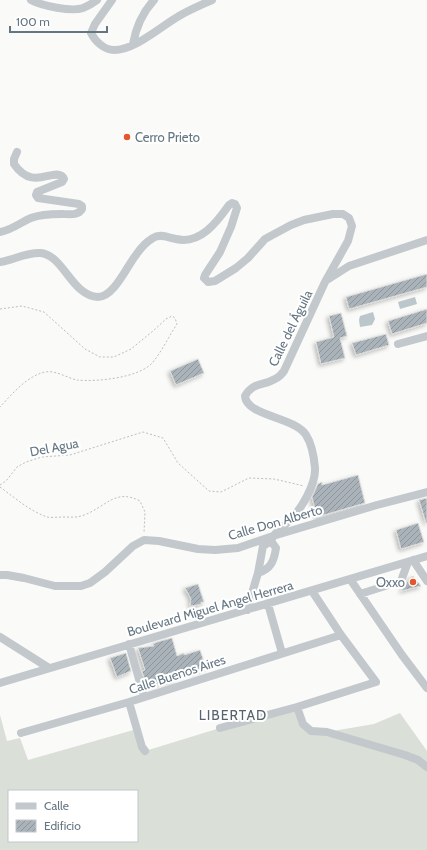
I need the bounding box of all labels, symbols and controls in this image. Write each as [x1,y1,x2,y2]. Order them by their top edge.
scale bar [10,8,107,34]
text: 100 m [16,14,50,29]
place label: Cerro Prieto [135,129,200,145]
marker: Cerro Prieto [122,132,132,142]
street label: Calle del Águila [264,286,316,369]
street label: Del Agua [28,434,81,460]
street label: Calle Don Alberto [226,501,324,543]
place label: Oxxo [376,574,405,590]
street label: Boulevard Miguel Angel Herrera [125,576,296,639]
marker: Oxxo [408,577,418,587]
street label: Calle Buenos Aires [127,651,228,697]
district label: LIBERTAD [199,706,267,724]
legend [8,790,138,842]
text: Calle [44,798,69,813]
text: Edificio [44,818,81,833]

